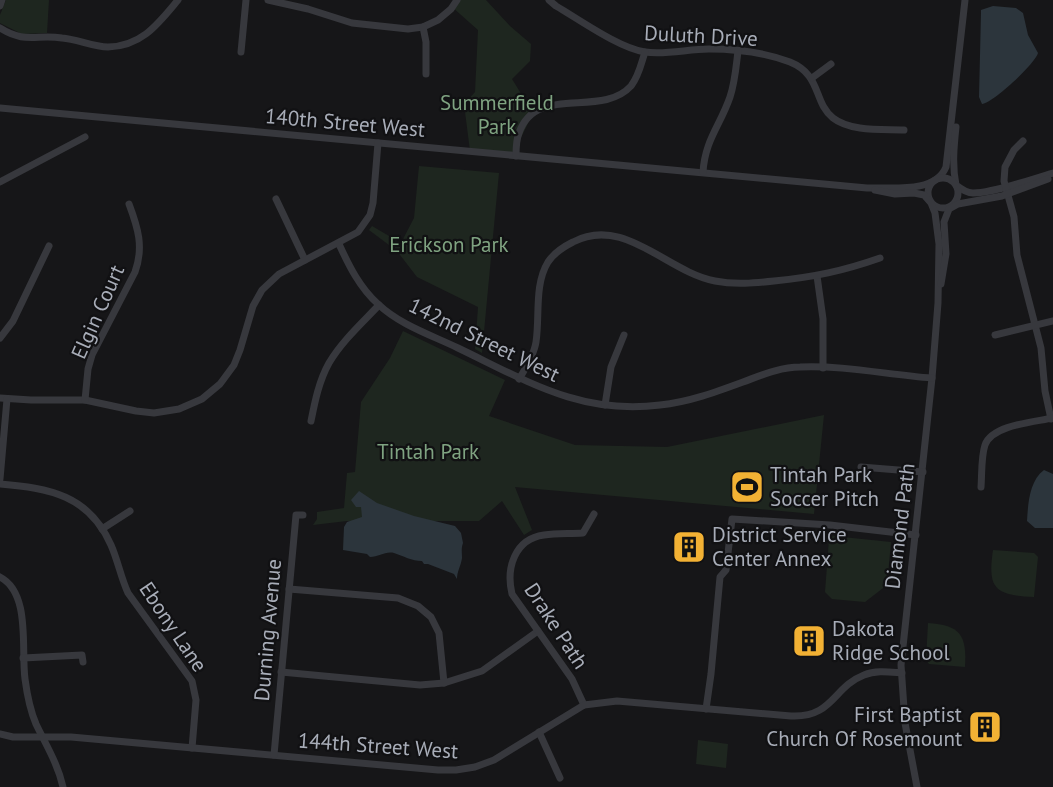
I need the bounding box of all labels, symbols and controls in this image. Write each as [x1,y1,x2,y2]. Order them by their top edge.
street label: Duluth Drive [644,19,759,52]
park label: Summerfield Park [440,89,554,140]
street label: 140th Street West [264,102,426,143]
park label: Erickson Park [389,231,509,258]
street label: Elgin Court [65,261,130,363]
street label: 142nd Street West [404,291,564,388]
park label: Tintah Park [377,438,479,465]
place label: Tintah Park Soccer Pitch [770,461,879,512]
street label: Diamond Path [878,462,921,590]
sports icon: Tintah Park Soccer Pitch [729,469,765,505]
place label: District Service Center Annex [712,521,847,572]
building icon: District Service Center Annex [671,529,707,565]
street label: Durning Avenue [248,558,287,702]
street label: Ebony Lane [133,576,213,677]
street label: Drake Path [519,578,594,674]
place label: Dakota Ridge School [832,615,950,666]
building icon: Dakota Ridge School [791,623,827,659]
place label: First Baptist Church Of Rosemount [766,701,962,752]
building icon: First Baptist Church Of Rosemount [967,709,1003,745]
street label: 144th Street West [297,726,459,765]

